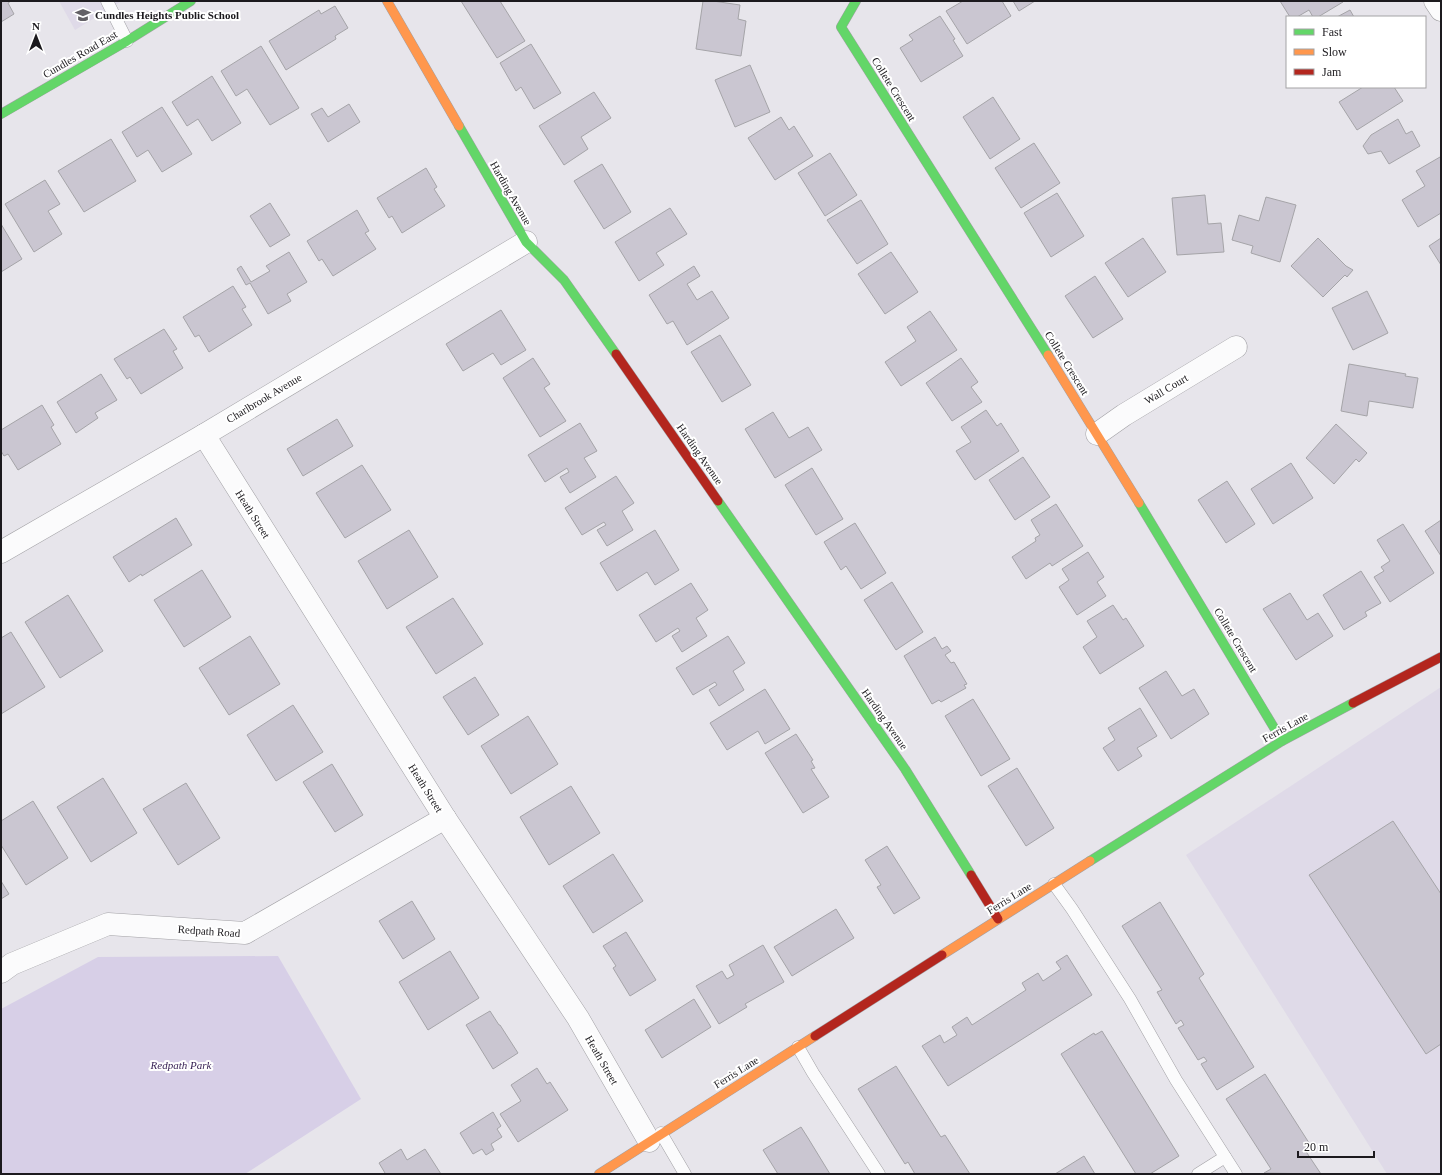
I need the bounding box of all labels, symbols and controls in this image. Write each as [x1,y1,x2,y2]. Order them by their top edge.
school or university icon: Cundles Heights Public School [74,6,92,24]
place label: Cundles Heights Public School [95,9,239,21]
north arrow [16,16,56,56]
legend [1286,16,1426,88]
text: N [32,20,40,32]
text: Fast [1322,25,1343,39]
street label: Cundles Road East [41,28,119,80]
text: Slow [1322,45,1347,59]
street label: Collete Crescent [870,55,918,123]
text: Jam [1322,65,1342,79]
street label: Harding Avenue [488,159,534,227]
street label: Collete Crescent [1043,329,1091,397]
street label: Charlbrook Avenue [224,371,304,425]
street label: Wall Court [1142,371,1190,407]
street label: Harding Avenue [675,421,726,487]
street label: Heath Street [233,488,273,540]
street label: Collete Crescent [1212,606,1260,674]
street label: Harding Avenue [860,686,911,752]
street label: Ferris Lane [1260,709,1310,744]
street label: Heath Street [406,762,446,814]
street label: Ferris Lane [984,879,1034,916]
street label: Redpath Road [177,923,241,939]
street label: Heath Street [583,1033,621,1087]
street label: Ferris Lane [711,1053,761,1090]
park label: Redpath Park [150,1059,213,1071]
scale bar [1298,1133,1374,1159]
text: 20 m [1304,1140,1329,1154]

